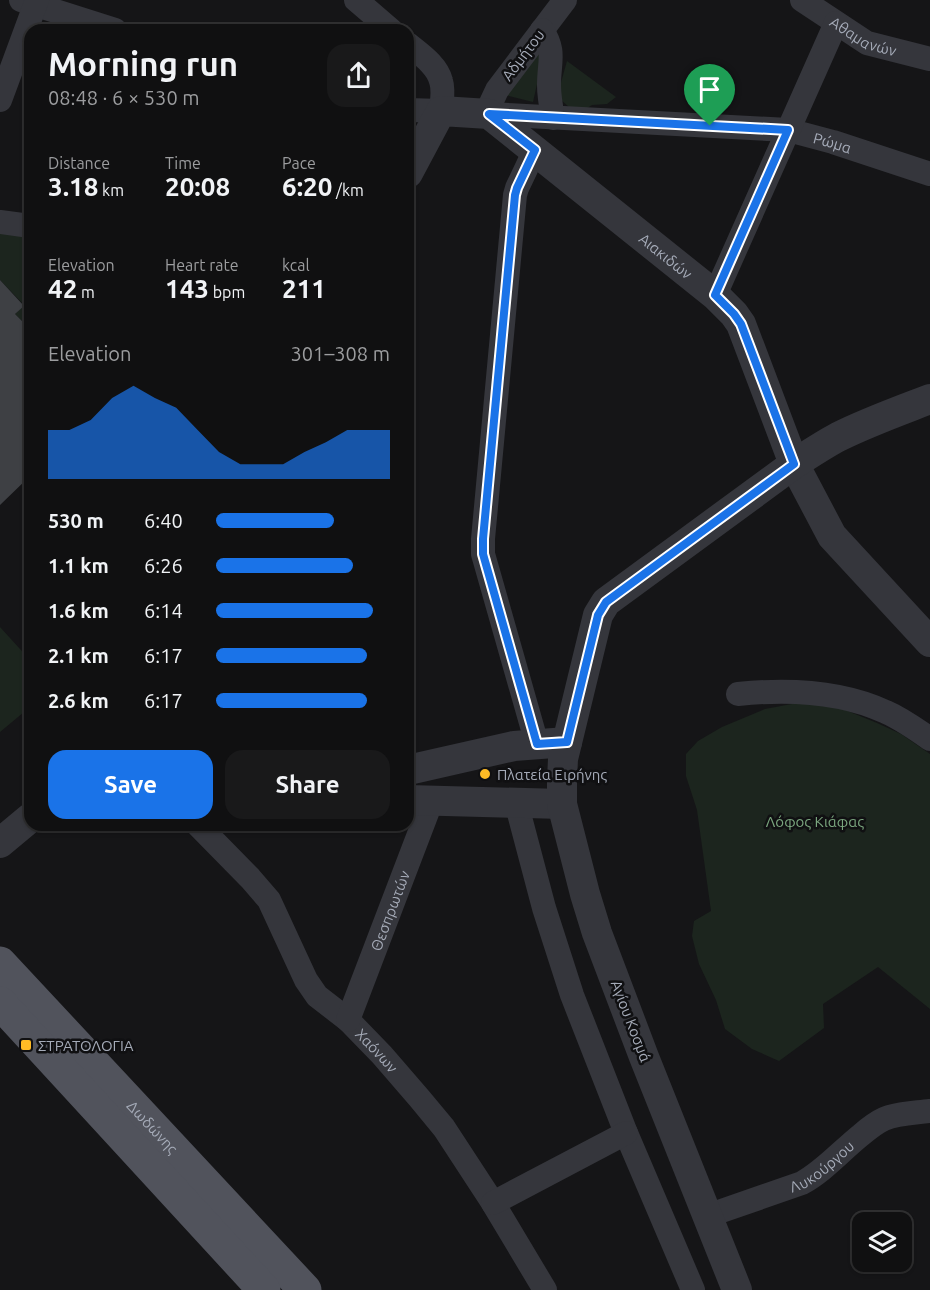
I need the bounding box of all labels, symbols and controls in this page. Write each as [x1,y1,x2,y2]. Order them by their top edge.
street label: Αθαμανών [827,13,898,59]
street label: Αδμήτου [498,26,548,84]
button: share [327,44,390,107]
text: Morning run [48,45,238,82]
pin [684,64,735,126]
icon: arrive [693,73,726,106]
text: 08:48 · 6 × 530 m [48,86,200,109]
street label: Ρώμα [811,129,854,156]
text: Distance [48,154,110,172]
text: Time [165,154,201,172]
text: Pace [282,154,316,172]
text: 3.18 [48,172,98,201]
text: 20:08 [165,172,230,201]
text: 6:20 [282,172,332,201]
text: km [98,181,124,199]
text: /km [332,181,364,199]
street label: Αιακιδών [636,229,696,282]
text: Elevation [48,256,115,274]
text: Heart rate [165,256,239,274]
text: kcal [282,256,310,274]
text: 42 [48,274,77,303]
text: 143 [165,274,209,303]
text: 211 [282,274,326,303]
text: m [77,283,95,301]
text: bpm [209,283,245,301]
text: Elevation [48,342,131,365]
text: 301–308 m [291,342,390,365]
text: 530 m [48,509,104,532]
text: 6:40 [144,509,183,532]
text: 1.1 km [48,554,109,577]
text: 6:26 [144,554,183,577]
text: 1.6 km [48,599,109,622]
text: 6:14 [144,599,183,622]
text: 2.1 km [48,644,109,667]
text: 6:17 [144,644,183,667]
text: 2.6 km [48,689,109,712]
text: 6:17 [144,689,183,712]
button: Save [48,750,213,819]
button: Share [225,750,390,819]
place label: Πλατεία Ειρήνης [497,766,607,783]
marker: Πλατεία Ειρήνης [478,767,492,781]
park label: Λόφος Κιάφας [766,813,864,830]
street label: Θεσπρωτών [367,868,413,953]
street label: Αγίου Κοσμά [608,978,654,1064]
street label: Χαόνων [352,1025,402,1076]
place label: ΣΤΡΑΤΟΛΟΓΙΑ [38,1037,134,1054]
marker: ΣΤΡΑΤΟΛΟΓΙΑ [19,1038,33,1052]
street label: Δωδώνης [124,1097,182,1157]
street label: Λυκούργου [787,1137,857,1195]
map controls [852,1212,912,1272]
button: layers [852,1212,912,1272]

